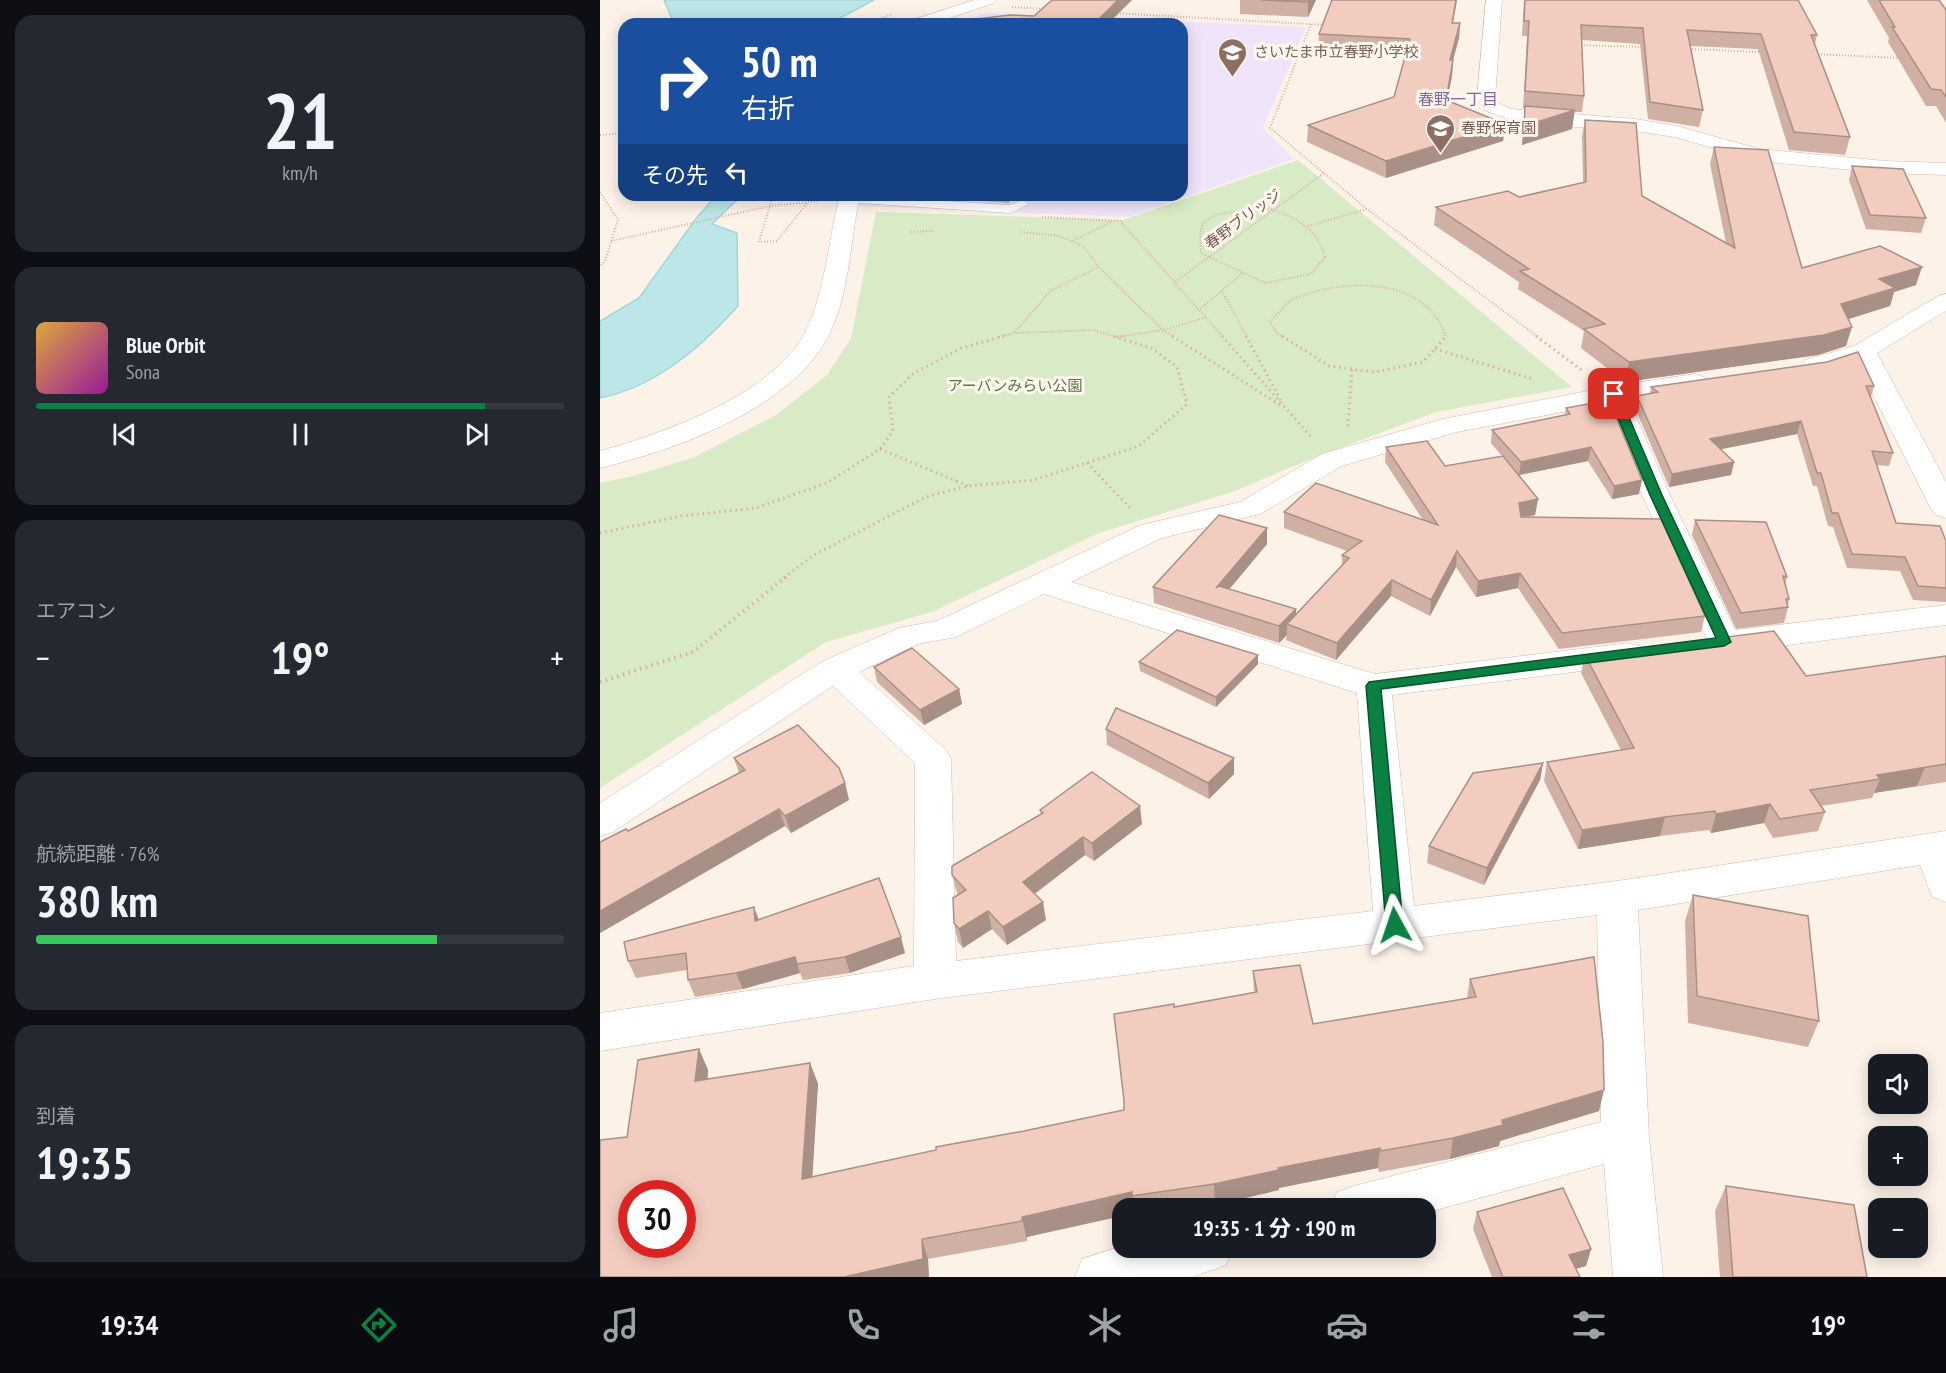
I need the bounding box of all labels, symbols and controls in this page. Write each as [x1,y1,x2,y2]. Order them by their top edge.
text: 50 m [741,34,818,89]
school or university icon: さいたま市立春野小学校 [1217,36,1249,78]
icon: right [642,42,720,120]
place label: さいたま市立春野小学校 [1254,42,1419,61]
text: 21 [263,70,337,171]
district label: 春野一丁目 [1418,89,1498,109]
text: 右折 [741,91,795,125]
school or university icon: 春野保育園 [1424,112,1456,154]
place label: 春野保育園 [1461,118,1536,137]
icon: left [720,156,753,189]
text: km/h [282,160,318,186]
text: その先 [642,161,708,189]
street label: 春野ブリッジ [1201,184,1285,253]
text: Blue Orbit [126,331,205,359]
text: Sona [126,359,160,385]
pin [1588,368,1639,419]
park label: アーバンみらい公園 [948,376,1082,395]
icon: arrive [1597,377,1630,410]
icon: previous [108,418,141,451]
icon: pause [284,418,317,451]
icon: next [460,418,493,451]
text: エアコン [36,598,116,624]
text: 19° [270,628,330,686]
text: − [36,636,50,679]
text: + [550,636,564,679]
text: 航続距離 · 76% [36,841,159,867]
text: 380 km [36,871,158,929]
position arrow [1363,893,1427,957]
map controls [1868,1054,1928,1258]
button: sound [1868,1054,1928,1114]
text: 到着 [36,1103,76,1129]
button: + [1868,1126,1928,1186]
text: 19:35 [36,1133,133,1191]
speed limit sign: 30 [618,1180,696,1258]
button: − [1868,1198,1928,1258]
text: 19:35 · 1 分 · 190 m [1193,1214,1355,1242]
icon: directions [358,1304,400,1346]
icon: music [600,1304,642,1346]
icon: phone [842,1304,884,1346]
icon: climate [1084,1304,1126,1346]
icon: car [1326,1304,1368,1346]
icon: filters [1568,1304,1610,1346]
text: 19:34 [100,1308,158,1342]
text: 19° [1810,1308,1846,1342]

